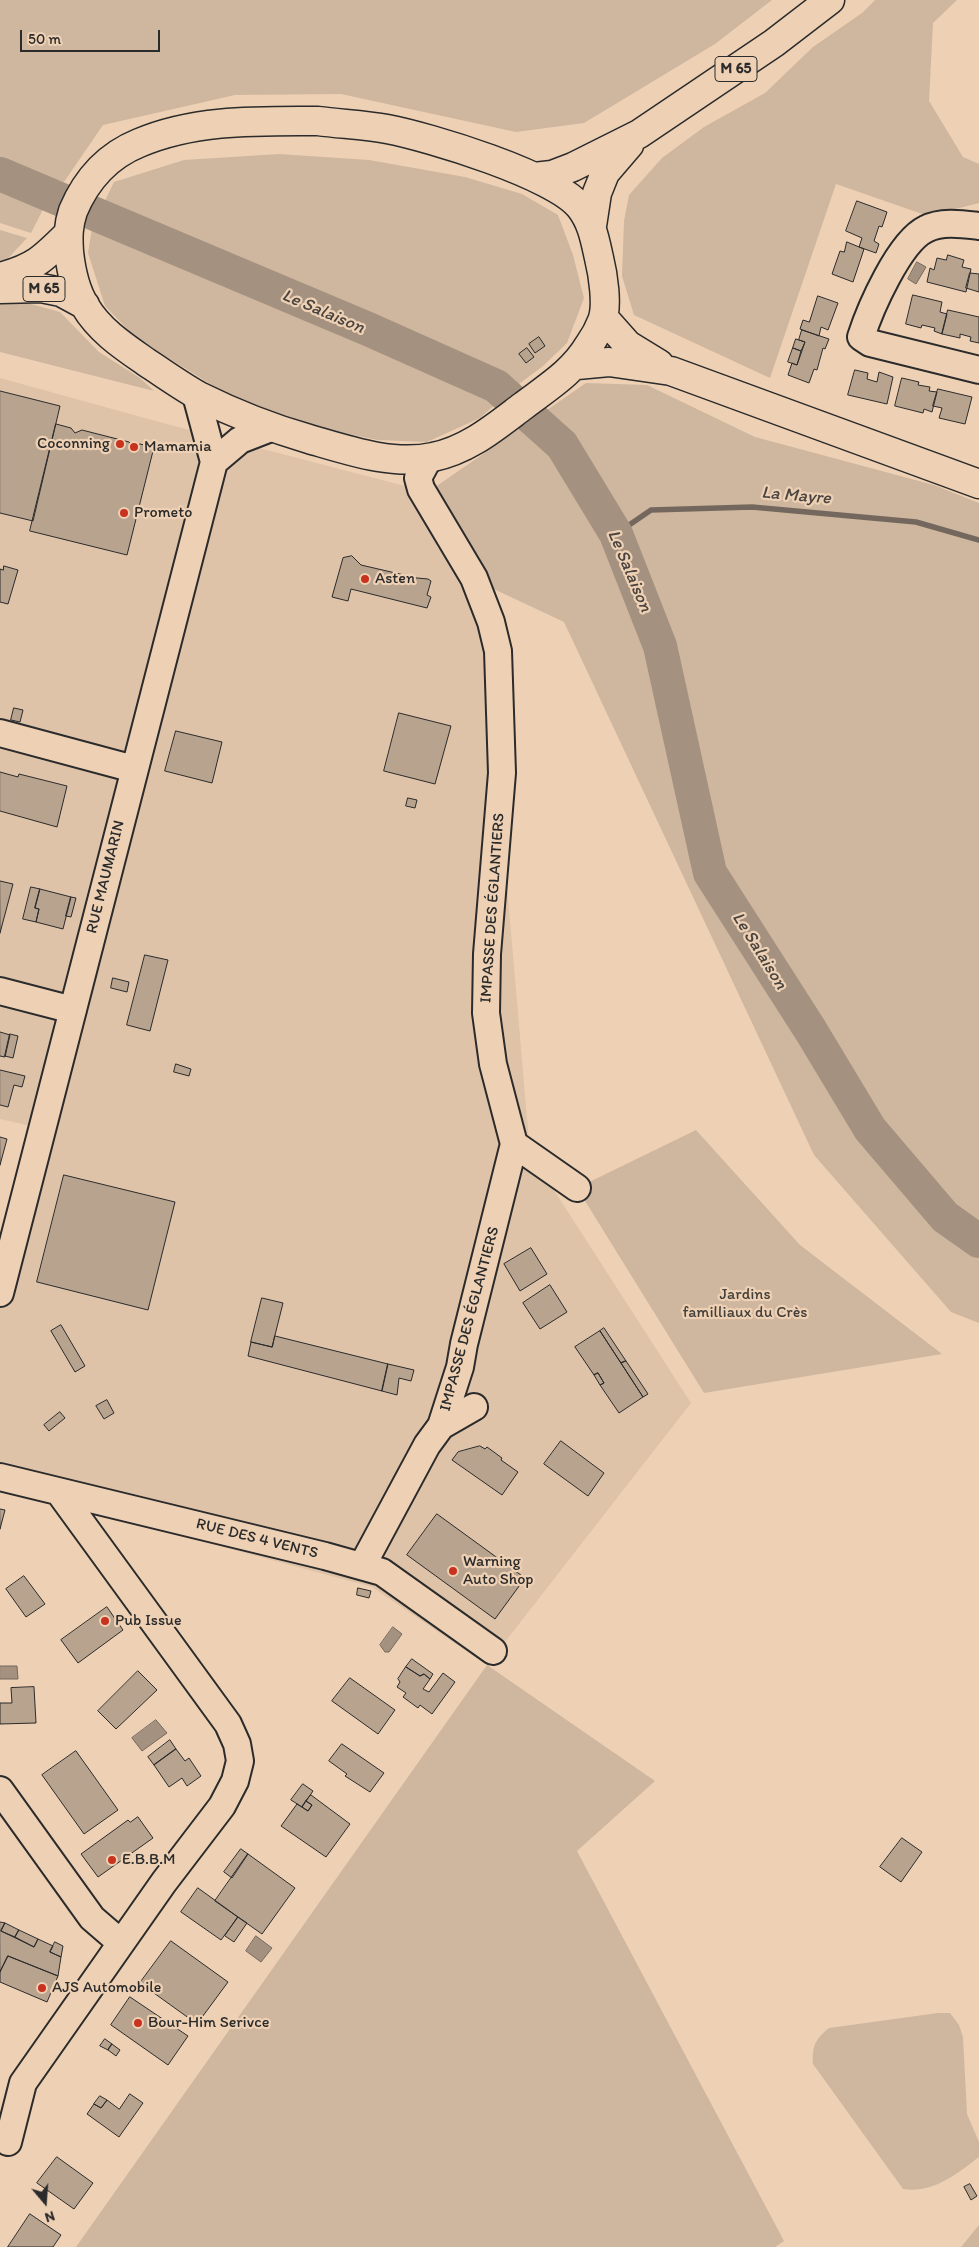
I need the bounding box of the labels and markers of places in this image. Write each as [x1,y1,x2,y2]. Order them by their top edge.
place label: Coconning [37,434,110,454]
place label: Mamamia [144,437,212,457]
marker: Coconning [114,438,126,450]
marker: Mamamia [128,441,140,453]
place label: Prometo [134,503,192,523]
marker: Prometo [118,507,130,519]
place label: Asten [375,569,415,589]
marker: Asten [359,573,371,585]
place label: Warning Auto Shop [463,1552,533,1590]
marker: Warning Auto Shop [447,1565,459,1577]
place label: Pub Issue [115,1611,182,1631]
marker: Pub Issue [99,1615,111,1627]
place label: E.B.B.M [122,1850,176,1870]
marker: E.B.B.M [106,1854,118,1866]
place label: AJS Automobile [52,1978,161,1998]
marker: AJS Automobile [36,1982,48,1994]
place label: Bour-Him Serivce [148,2013,269,2033]
marker: Bour-Him Serivce [132,2017,144,2029]

